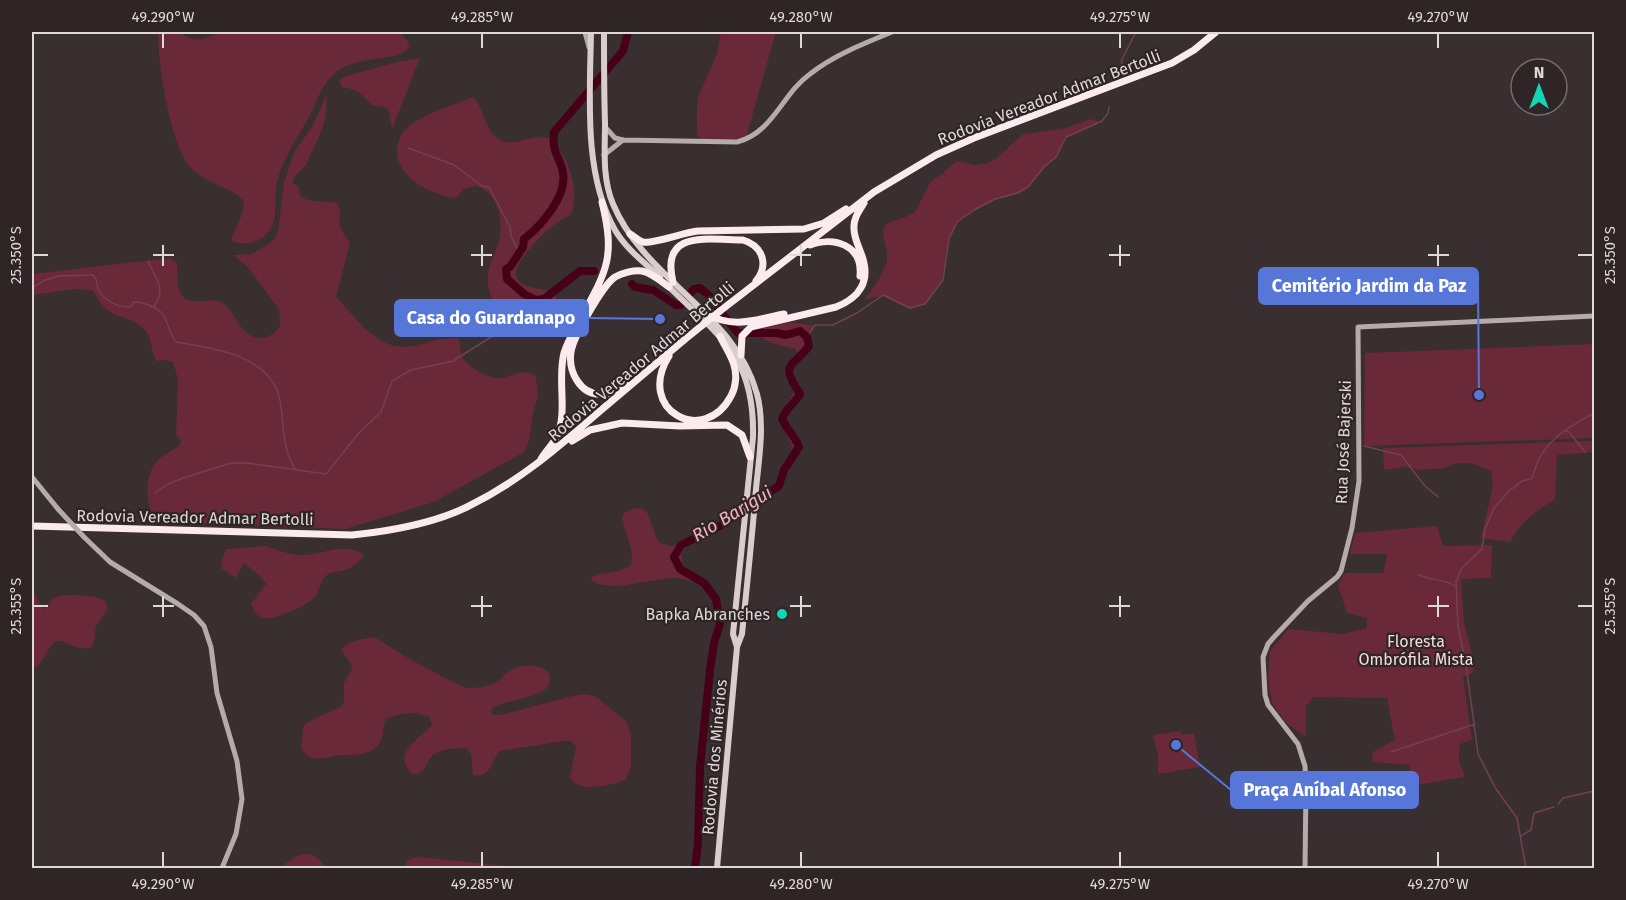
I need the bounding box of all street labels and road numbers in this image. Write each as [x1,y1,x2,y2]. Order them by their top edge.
street label: Rodovia Vereador Admar Bertolli [935,46,1163,149]
street label: Rodovia Vereador Admar Bertolli [544,278,738,445]
street label: Rua José Bajerski [1332,380,1355,504]
street label: Rodovia Vereador Admar Bertolli [76,506,314,529]
street label: Rodovia dos Minérios [698,678,731,836]

